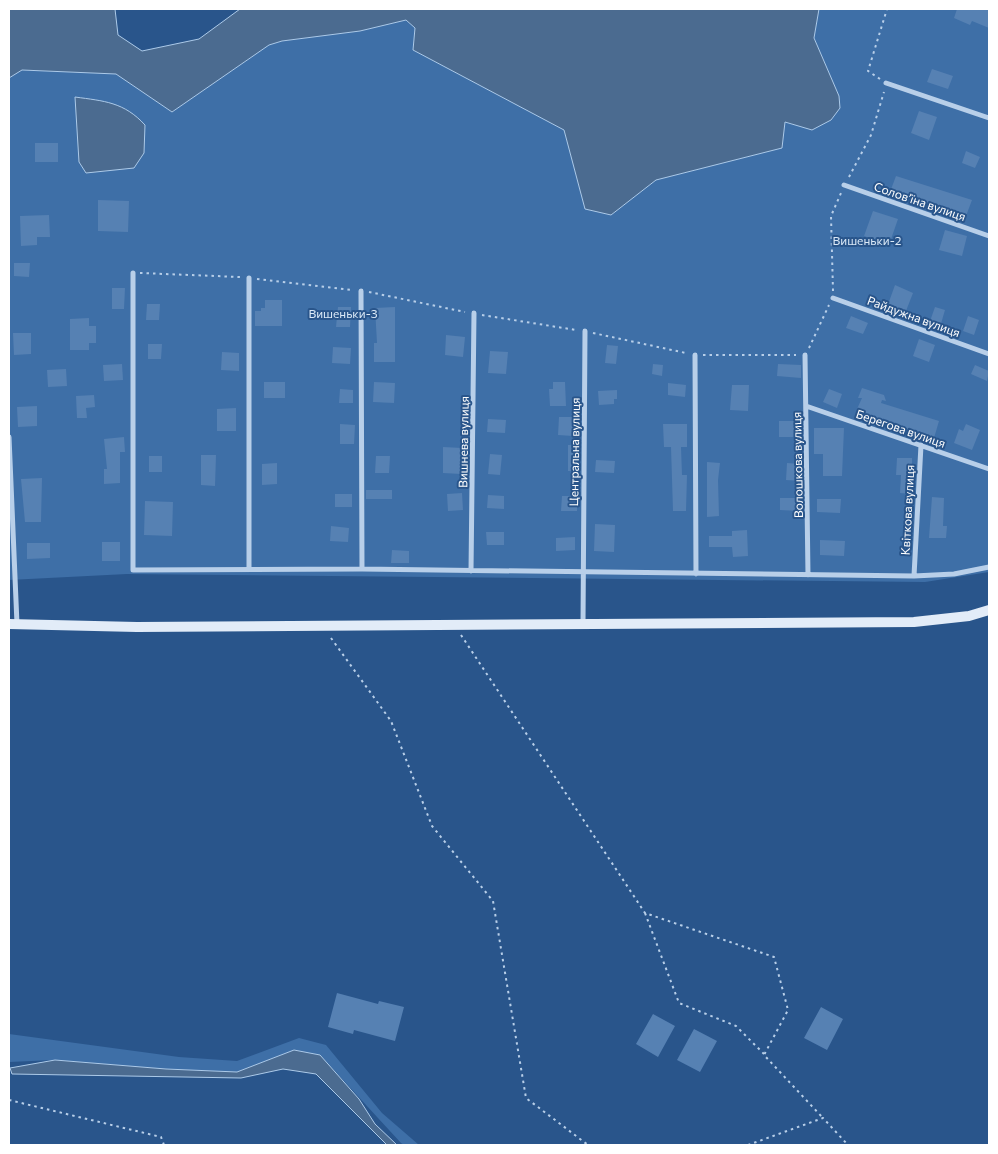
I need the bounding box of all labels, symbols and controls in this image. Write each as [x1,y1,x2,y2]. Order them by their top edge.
street label: Соловʼїна вулиця [872,179,968,223]
park label: Вишеньки-2 [833,233,902,247]
street label: Райдужна вулиця [866,293,962,339]
park label: Вишеньки-3 [308,306,378,320]
street label: Вишнева вулиця [455,396,471,488]
street label: Центральна вулиця [566,397,582,507]
street label: Берегова вулиця [854,406,948,450]
street label: Волошкова вулиця [789,412,805,518]
street label: Квіткова вулиця [898,464,916,556]

